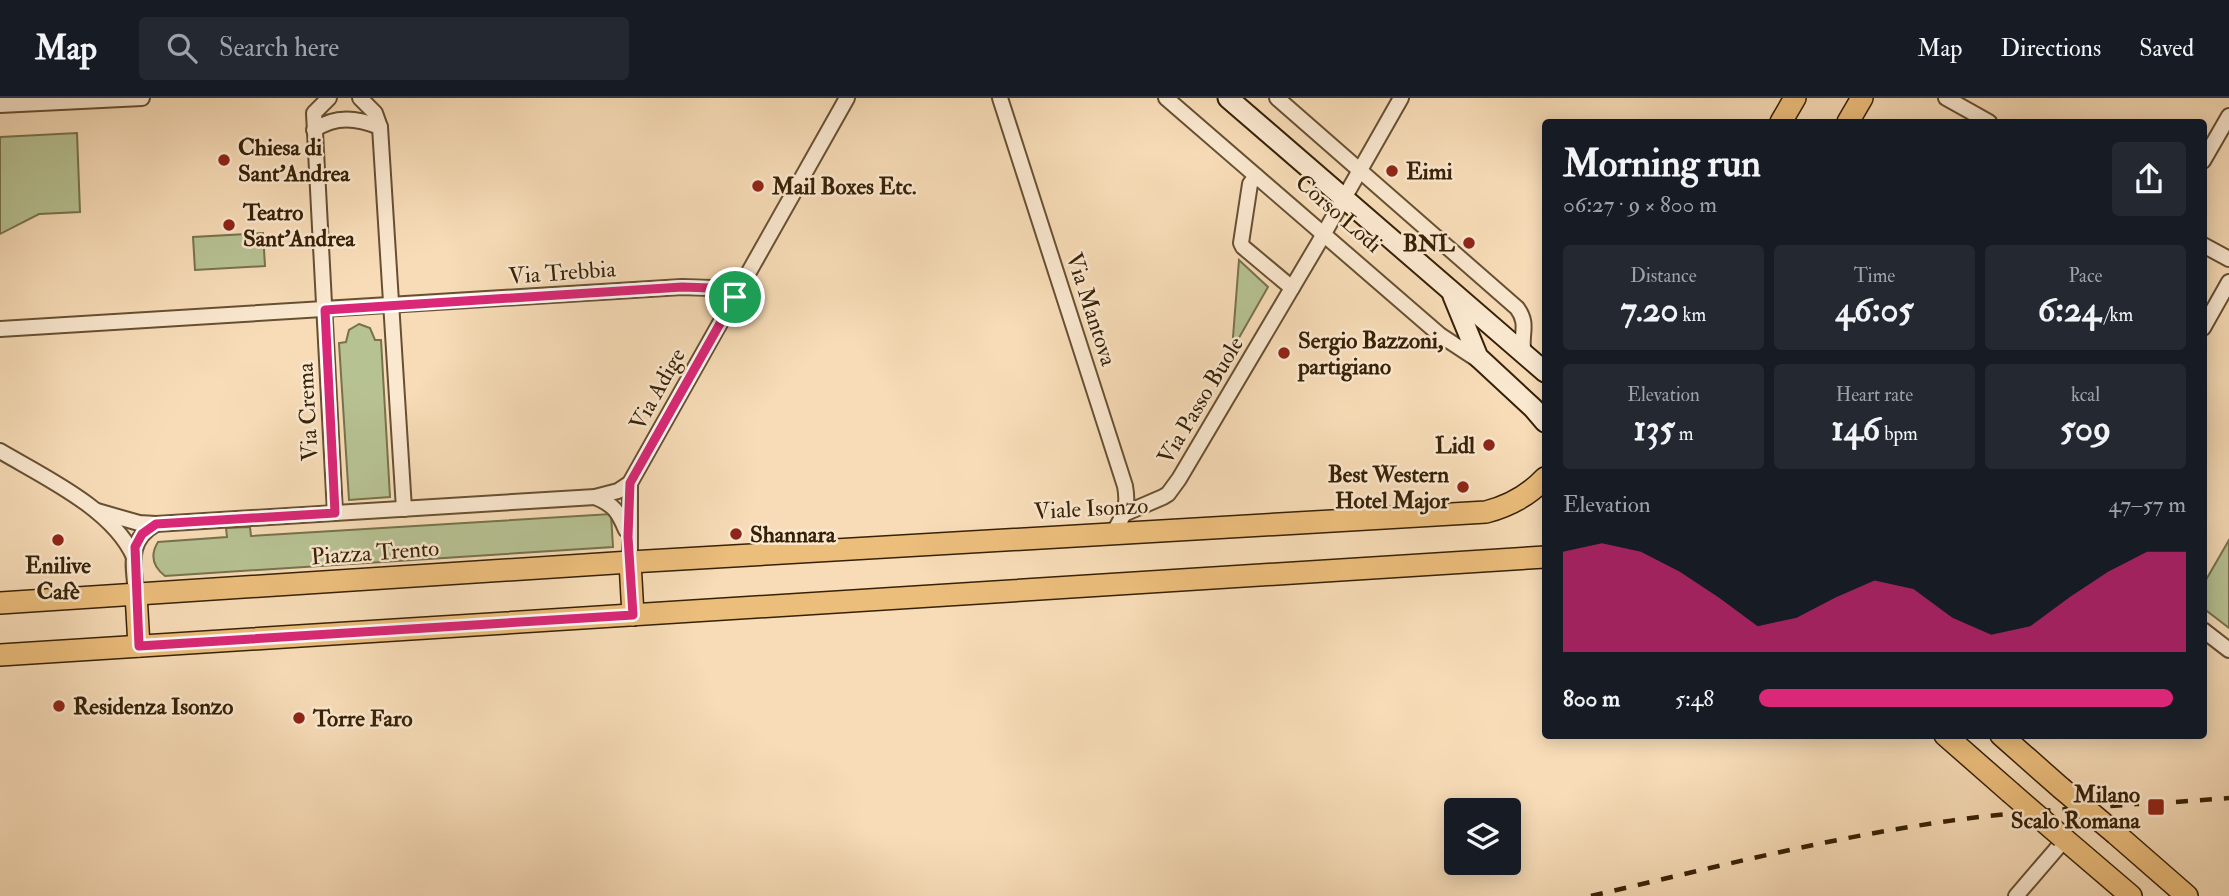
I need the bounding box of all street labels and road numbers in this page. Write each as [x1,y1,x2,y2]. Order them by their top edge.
street label: Corso Lodi [1289,168,1388,259]
street label: Via Mantova [1060,249,1124,370]
street label: Via Trebbia [507,254,617,291]
street label: Via Passo Buole [1151,331,1250,469]
street label: Via Adige [623,343,692,435]
street label: Via Crema [290,361,325,462]
street label: Viale Isonzo [1033,491,1149,526]
street label: Piazza Trento [310,534,440,571]

